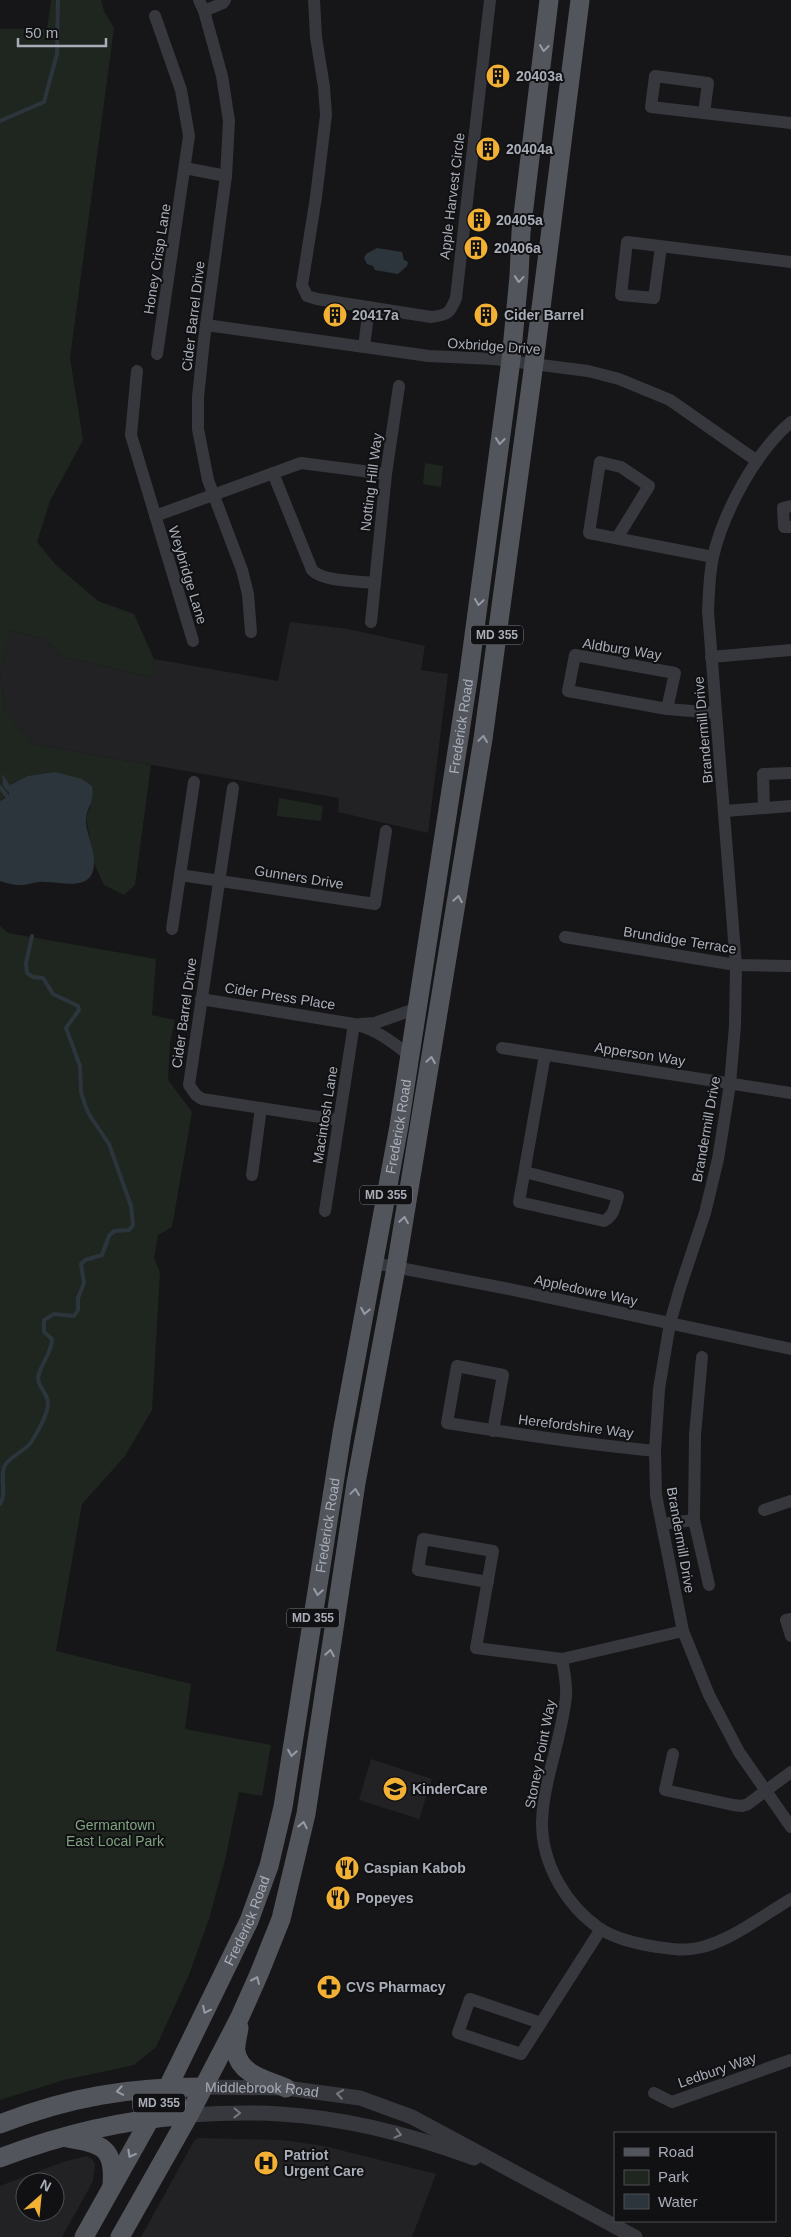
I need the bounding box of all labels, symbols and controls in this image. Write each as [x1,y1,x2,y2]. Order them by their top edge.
scale bar [18,15,105,47]
text: 50 m [25,24,58,41]
one-way arrow [539,44,549,53]
building icon: 20403a [485,63,511,89]
place label: 20403a [516,68,563,84]
street label: Apple Harvest Circle [436,131,468,260]
building icon: 20404a [475,136,501,162]
place label: 20404a [506,141,553,157]
street label: Honey Crisp Lane [140,202,174,316]
building icon: 20405a [466,207,492,233]
place label: 20405a [496,212,543,228]
building icon: 20406a [463,235,489,261]
place label: 20406a [494,240,541,256]
street label: Cider Barrel Drive [178,260,208,372]
one-way arrow [513,276,524,284]
building icon: 20417a [322,302,348,328]
building icon: Cider Barrel [473,302,499,328]
place label: 20417a [352,307,399,323]
place label: Cider Barrel [504,307,584,323]
street label: Oxbridge Drive [447,335,541,357]
street label: Notting Hill Way [357,432,385,532]
one-way arrow [496,437,506,445]
street label: Weybridge Lane [165,524,211,626]
one-way arrow [474,598,485,606]
road number: MD 355 [471,626,523,644]
street label: Aldburg Way [581,635,663,663]
street label: Brandermill Drive [690,676,716,784]
street label: Frederick Road [446,678,476,775]
one-way arrow [477,734,487,743]
street label: Gunners Drive [253,862,345,892]
one-way arrow [452,895,462,904]
street label: Brundidge Terrace [622,923,738,957]
street label: Cider Barrel Drive [168,957,200,1069]
street label: Cider Press Place [223,979,337,1013]
street label: Apperson Way [594,1039,686,1069]
one-way arrow [425,1055,435,1064]
street label: Macintosh Lane [309,1065,341,1165]
street label: Brandermill Drive [689,1075,723,1183]
street label: Frederick Road [382,1078,414,1175]
road number: MD 355 [360,1186,412,1204]
one-way arrow [399,1216,409,1224]
street label: Appledowre Way [533,1271,639,1309]
one-way arrow [360,1307,371,1316]
street label: Herefordshire Way [517,1411,635,1441]
street label: Frederick Road [312,1477,343,1574]
street label: Brandermill Drive [664,1486,698,1594]
one-way arrow [349,1488,360,1496]
one-way arrow [313,1588,323,1597]
road number: MD 355 [287,1609,339,1628]
one-way arrow [324,1649,335,1657]
street label: Stoney Point Way [522,1698,558,1810]
one-way arrow [287,1748,297,1757]
school or university icon: KinderCare [382,1776,408,1802]
place label: KinderCare [412,1781,488,1797]
park label: Germantown East Local Park [66,1817,165,1849]
one-way arrow [298,1821,308,1830]
restaurant icon: Caspian Kabob [334,1855,360,1881]
place label: Caspian Kabob [364,1860,466,1876]
street label: Frederick Road [221,1874,273,1968]
restaurant icon: Popeyes [325,1885,351,1911]
place label: Popeyes [356,1890,414,1906]
pharmacy icon: CVS Pharmacy [316,1974,342,2000]
one-way arrow [250,1976,261,1985]
place label: CVS Pharmacy [346,1979,446,1995]
one-way arrow [202,2005,212,2014]
street label: Ledbury Way [676,2049,758,2091]
street label: Middlebrook Road [205,2079,320,2100]
one-way arrow [116,2086,124,2096]
one-way arrow [336,2090,345,2100]
road number: MD 355 [133,2094,185,2112]
one-way arrow [234,2108,242,2118]
one-way arrow [394,2128,402,2139]
legend [614,2132,776,2222]
text: Road [658,2143,694,2160]
place label: Patriot Urgent Care [284,2147,364,2179]
one-way arrow [127,2148,137,2157]
hospital icon: Patriot Urgent Care [253,2150,279,2176]
text: Park [658,2168,689,2185]
north arrow [15,2172,65,2222]
text: N [38,2176,54,2195]
text: Water [658,2193,697,2210]

